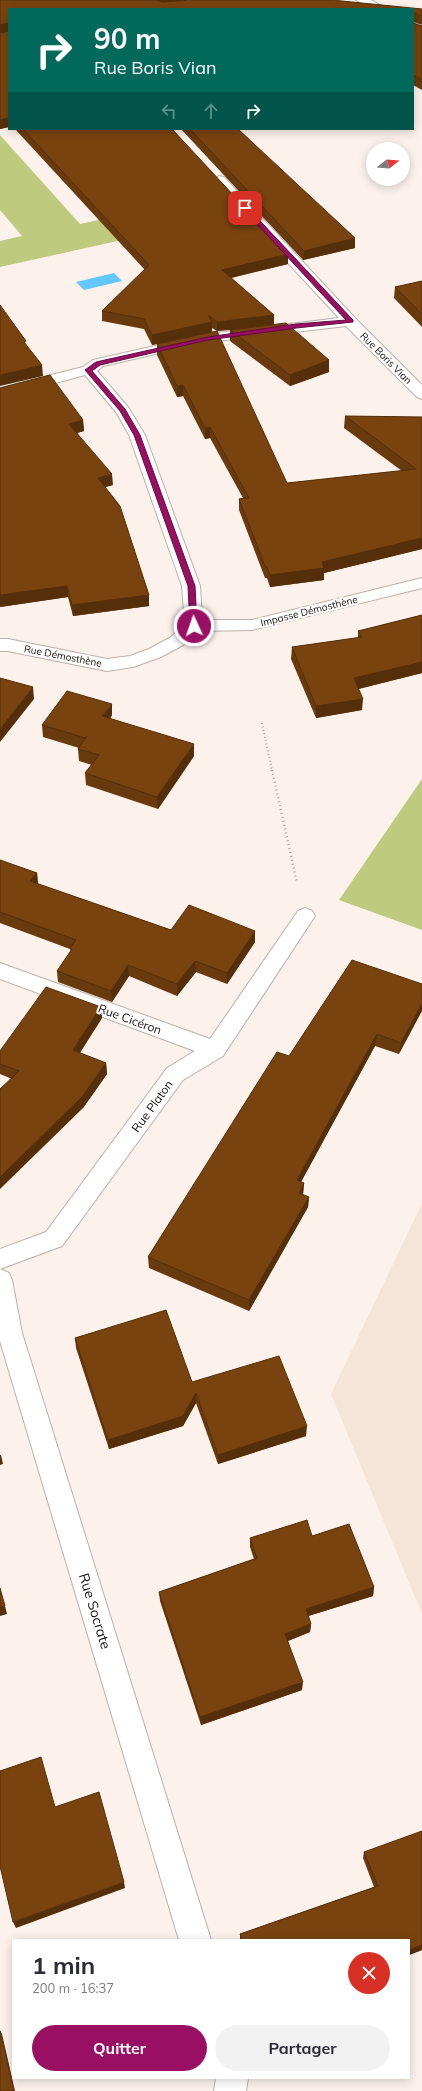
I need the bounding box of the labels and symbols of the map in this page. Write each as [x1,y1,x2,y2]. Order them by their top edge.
north arrow [366,142,410,186]
pin [228,191,262,225]
street label: Rue Boris Vian [357,329,415,387]
street label: Impasse Démosthène [259,593,359,629]
position arrow [173,605,215,647]
street label: Rue Démosthène [23,642,103,670]
street label: Rue Cicéron [96,1001,164,1037]
street label: Rue Platon [128,1077,176,1135]
street label: Rue Socrate [75,1571,115,1651]

